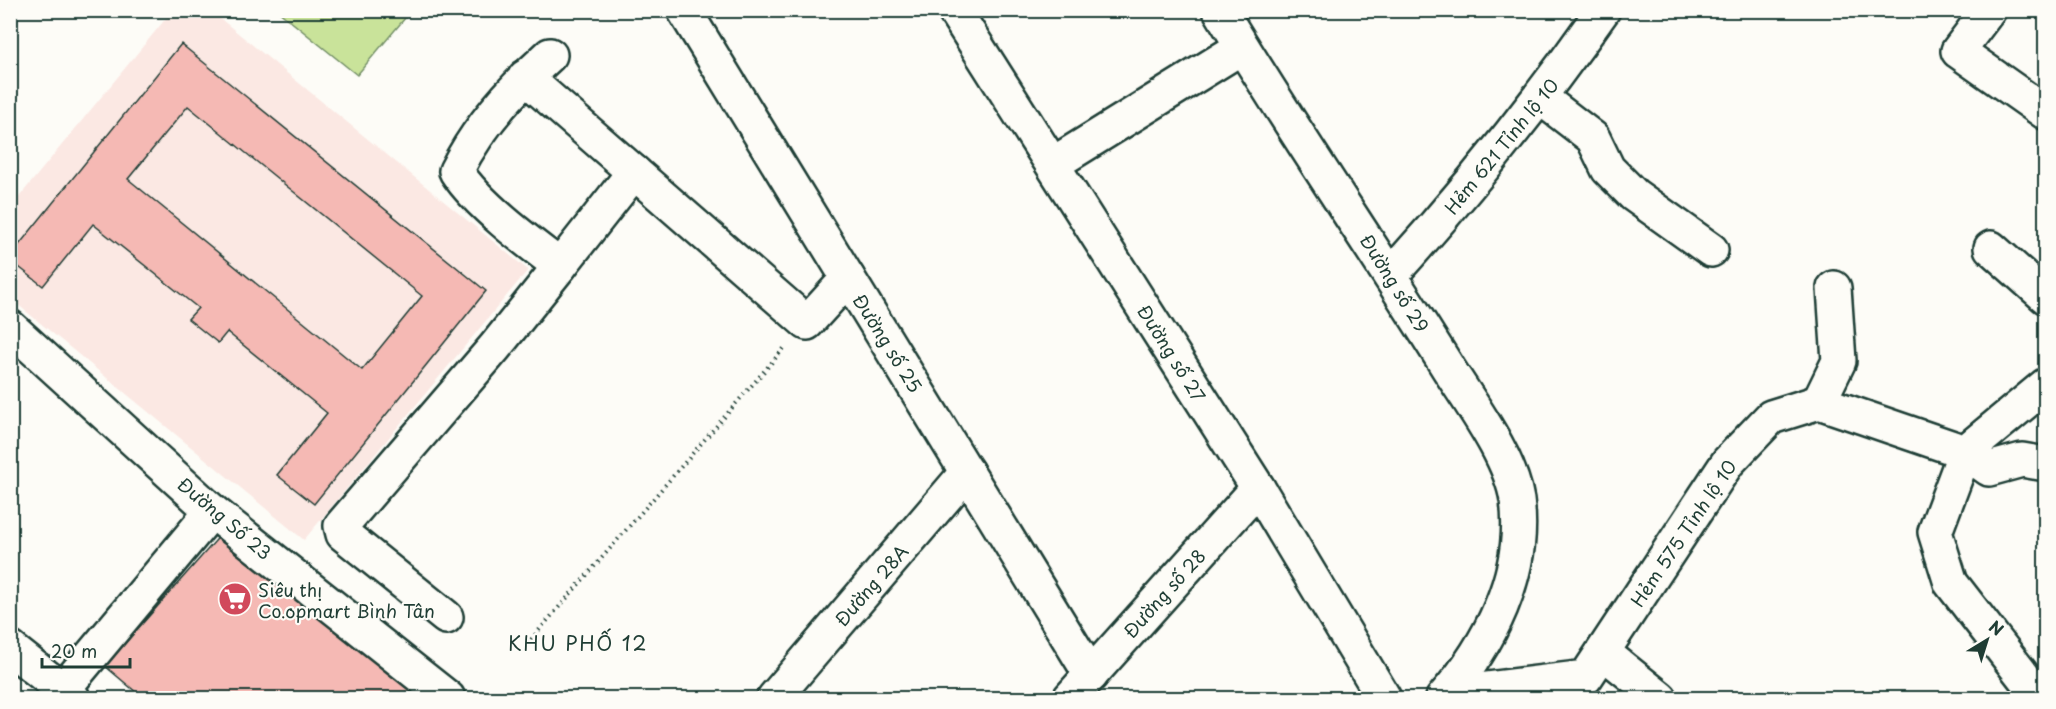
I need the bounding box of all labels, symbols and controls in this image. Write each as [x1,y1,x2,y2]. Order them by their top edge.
street label: Hẻm 621 Tỉnh lộ 10 [1438,72,1564,220]
street label: Đường số 29 [1354,229,1436,337]
street label: Đường số 25 [847,288,929,398]
street label: Đường số 27 [1131,299,1213,407]
street label: Hẻm 575 Tỉnh lộ 10 [1624,454,1742,612]
street label: Đường Số 23 [172,471,278,565]
street label: Đường 28A [828,538,914,632]
street label: Đường số 28 [1117,543,1211,643]
place label: Siêu thị Co.opmart Bình Tân [258,576,435,624]
supermarket icon: Siêu thị Co.opmart Bình Tân [217,581,253,617]
north arrow [1957,610,2017,670]
text: N [1984,614,2009,641]
district label: KHU PHỐ 12 [508,628,648,658]
scale bar [42,631,130,669]
text: 20 m [51,637,97,664]

